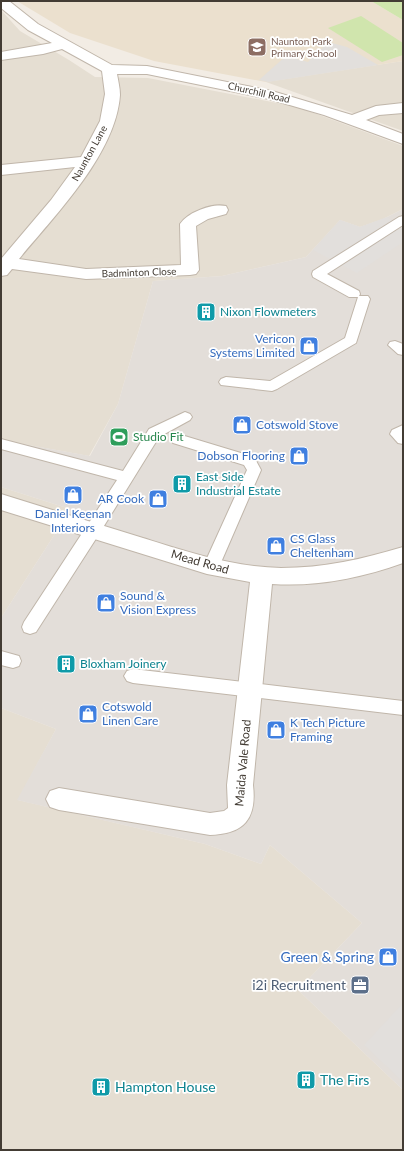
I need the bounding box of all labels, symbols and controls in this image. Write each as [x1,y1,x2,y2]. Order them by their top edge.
place label: Naunton Park Primary School [271,35,337,59]
school or university icon: Naunton Park Primary School [246,36,268,58]
street label: Churchill Road [227,79,291,105]
street label: Naunton Lane [69,123,109,183]
street label: Badminton Close [101,265,177,279]
building icon: Nixon Flowmeters [195,301,217,323]
place label: Nixon Flowmeters [220,304,316,319]
place label: Vericon Systems Limited [210,331,295,360]
shop icon: Vericon Systems Limited [298,335,320,357]
shop icon: Cotswold Stove [231,414,253,436]
place label: Cotswold Stove [256,417,338,432]
sports icon: Studio Fit [108,426,130,448]
place label: Studio Fit [133,429,184,444]
shop icon: Dobson Flooring [288,445,310,467]
place label: Dobson Flooring [197,448,285,463]
place label: East Side Industrial Estate [196,469,281,498]
building icon: East Side Industrial Estate [171,473,193,495]
shop icon: Daniel Keenan Interiors [62,484,84,506]
shop icon: AR Cook [147,488,169,510]
place label: AR Cook [98,491,145,506]
place label: Daniel Keenan Interiors [35,506,111,535]
place label: CS Glass Cheltenham [290,531,354,560]
shop icon: CS Glass Cheltenham [265,535,287,557]
street label: Mead Road [169,546,231,577]
place label: Sound & Vision Express [120,588,196,617]
shop icon: Sound & Vision Express [95,592,117,614]
building icon: Bloxham Joinery [55,653,77,675]
place label: Bloxham Joinery [80,656,167,671]
place label: Cotswold Linen Care [102,699,158,728]
shop icon: Cotswold Linen Care [77,703,99,725]
place label: K Tech Picture Framing [290,715,365,744]
street label: Maida Vale Road [231,719,254,807]
shop icon: K Tech Picture Framing [265,719,287,741]
shop icon: Green & Spring [377,946,399,968]
place label: Green & Spring [281,948,374,965]
office icon: i2i Recruitment [349,974,371,996]
place label: i2i Recruitment [252,976,346,993]
building icon: The Firs [295,1069,317,1091]
place label: The Firs [320,1071,369,1088]
building icon: Hampton House [90,1076,112,1098]
place label: Hampton House [115,1078,216,1095]

